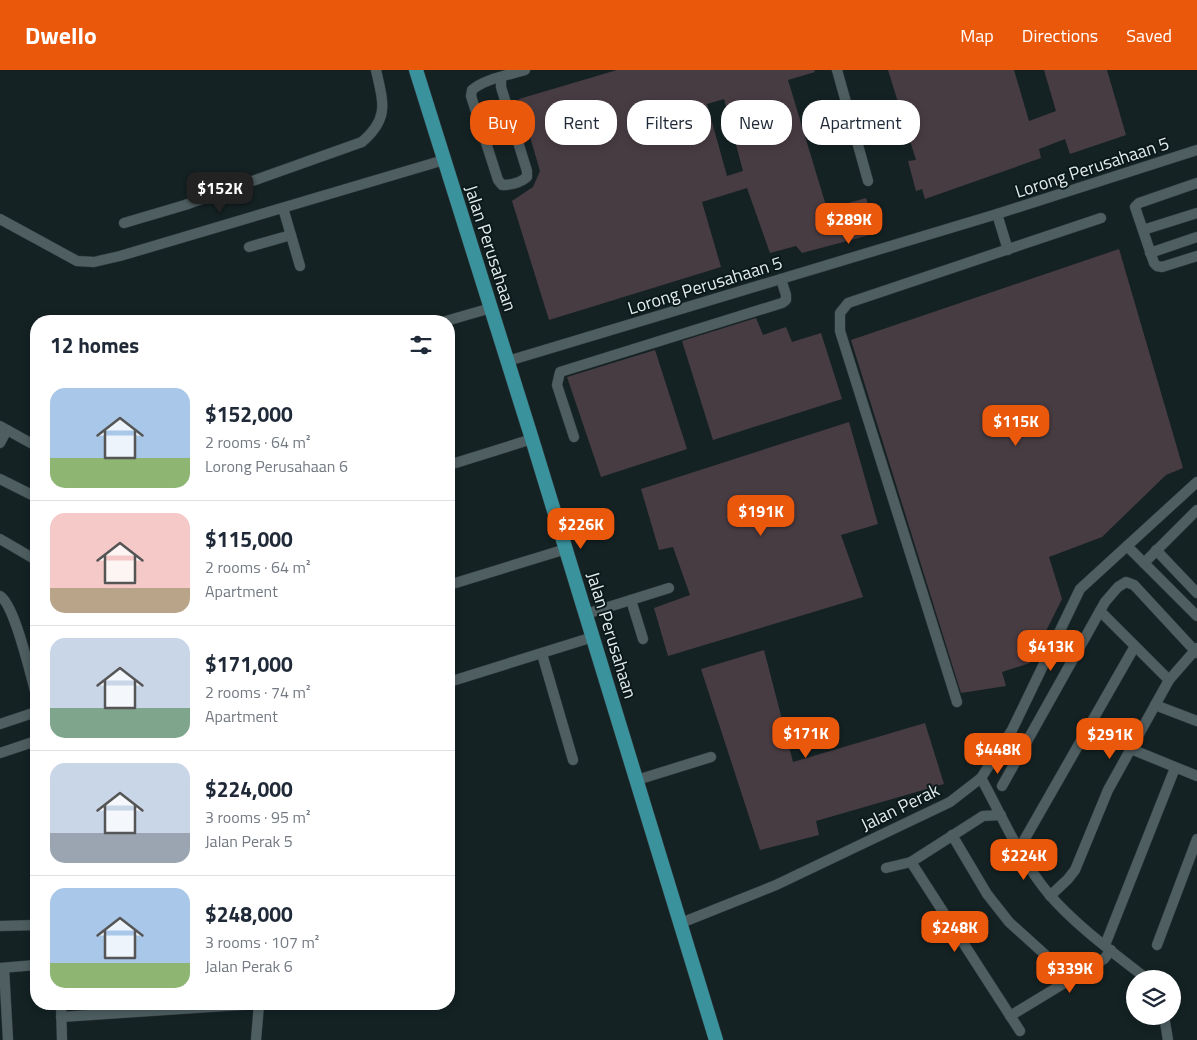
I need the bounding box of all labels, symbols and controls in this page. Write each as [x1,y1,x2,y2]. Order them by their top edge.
text: Dwello [25,17,97,53]
text: Map [960,22,994,49]
text: Directions [1022,22,1098,49]
text: Saved [1126,22,1172,49]
chip: Buy [470,100,535,145]
chip: Rent [545,100,617,145]
chip: Filters [627,100,711,145]
chip: New [721,100,792,145]
chip: Apartment [802,100,920,145]
street label: Lorong Perusahaan 5 [1011,129,1173,205]
pin: $152K [185,172,255,214]
text: $152K [197,176,243,200]
street label: Jalan Perusahaan [458,181,524,315]
pin: $289K [814,202,884,245]
text: $289K [826,207,872,231]
street label: Lorong Perusahaan 5 [624,249,786,321]
text: 12 homes [50,329,139,361]
icon: filters [407,331,435,359]
text: $152,000 [205,398,293,430]
pin: $115K [981,404,1051,447]
icon: home [90,408,150,468]
text: $115K [993,409,1039,433]
text: 2 rooms · 64 m² [205,430,310,454]
text: Lorong Perusahaan 6 [205,454,348,478]
pin: $191K [726,494,796,537]
text: $191K [738,499,784,523]
pin: $226K [546,508,616,550]
text: $226K [558,512,604,536]
text: $115,000 [205,523,293,555]
icon: home [90,533,150,593]
text: 2 rooms · 64 m² [205,555,310,579]
street label: Jalan Perusahaan [580,568,644,702]
text: Apartment [205,579,278,603]
pin: $413K [1016,630,1086,672]
text: $413K [1028,634,1074,658]
text: $171,000 [205,648,293,680]
icon: home [90,658,150,718]
text: 2 rooms · 74 m² [205,680,310,704]
text: Apartment [205,704,278,728]
pin: $171K [771,716,841,759]
pin: $291K [1075,718,1145,760]
text: $171K [783,721,829,745]
text: $291K [1087,722,1133,746]
pin: $448K [963,732,1033,775]
text: $448K [975,737,1021,761]
text: $224,000 [205,773,293,805]
street label: Jalan Perak [856,776,944,838]
icon: home [90,783,150,843]
text: 3 rooms · 95 m² [205,805,310,829]
text: Jalan Perak 5 [205,829,293,853]
pin: $224K [989,838,1059,881]
text: $224K [1001,843,1047,867]
text: $248,000 [205,898,293,930]
icon: home [90,908,150,968]
pin: $248K [920,910,990,953]
text: $248K [932,915,978,939]
text: 3 rooms · 107 m² [205,930,319,954]
pin: $339K [1035,952,1105,994]
text: Jalan Perak 6 [205,954,293,978]
text: $339K [1047,956,1093,980]
map controls [1126,970,1181,1025]
button: layers [1126,970,1181,1025]

